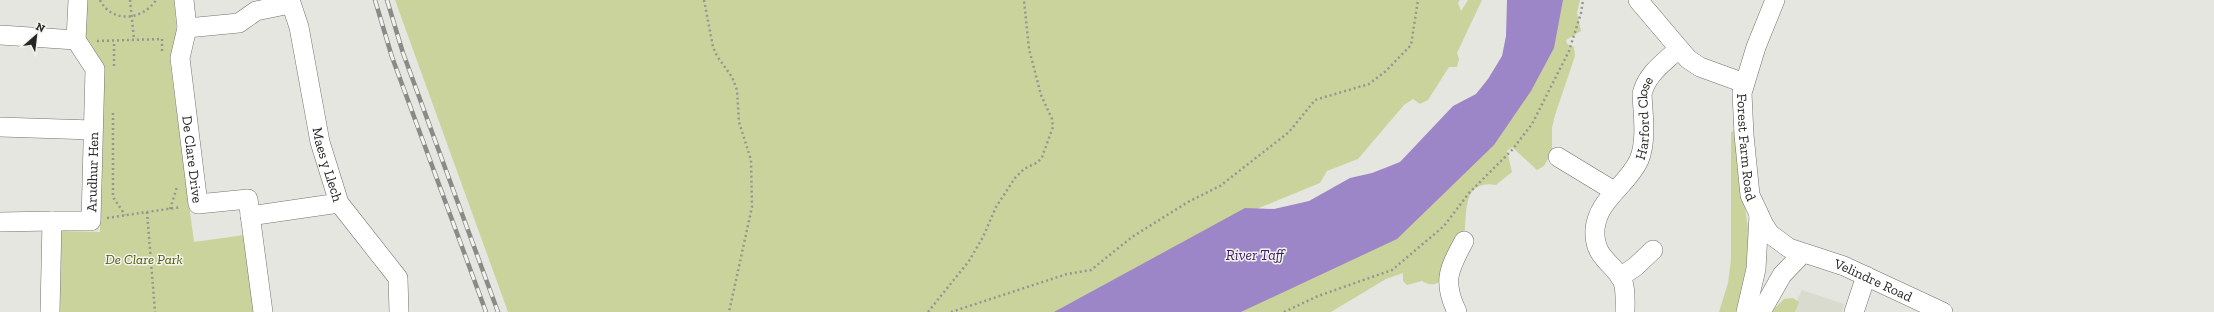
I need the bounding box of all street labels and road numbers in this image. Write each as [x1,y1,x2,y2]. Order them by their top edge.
street label: Harford Close [1632,73,1657,162]
street label: Forest Farm Road [1733,93,1760,204]
street label: De Clare Drive [178,115,206,204]
street label: Maes y Llech [308,126,346,204]
street label: Arudhur Hen [83,132,102,212]
street label: Velindre Road [1831,255,1915,306]

